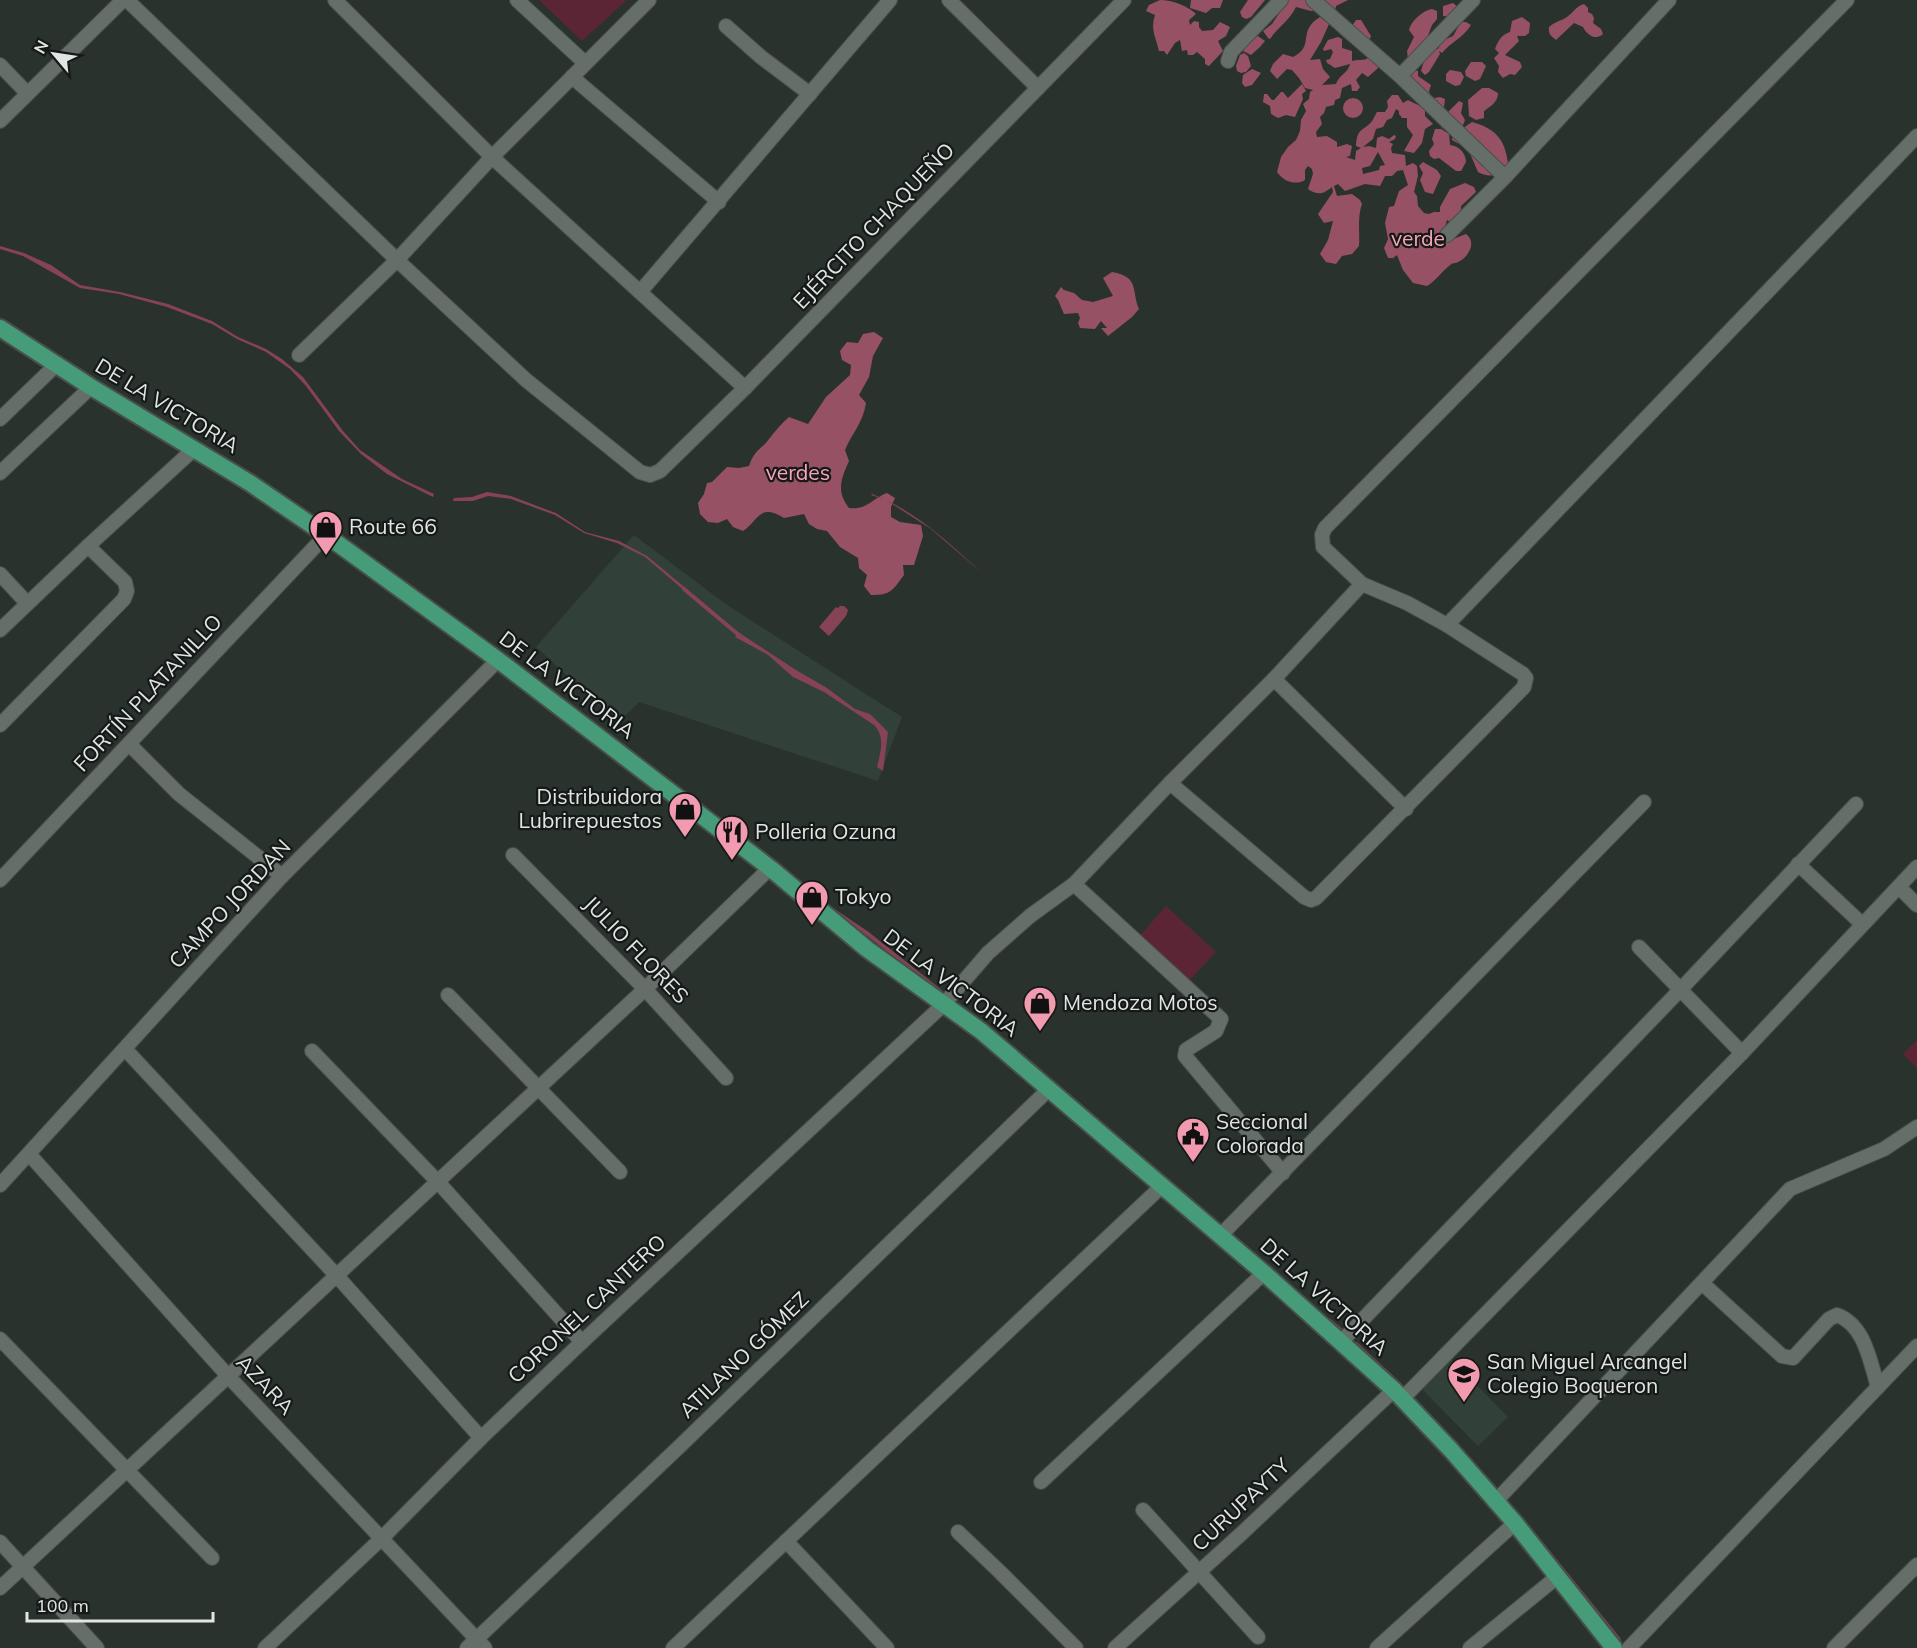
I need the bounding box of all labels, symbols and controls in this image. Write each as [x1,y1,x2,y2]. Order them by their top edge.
north arrow [24,24,84,84]
text: N [29,37,53,57]
street label: EJÉRCITO CHAQUEÑO [787,137,959,314]
park label: verde [1391,225,1445,251]
street label: DE LA VICTORIA [91,352,245,459]
park label: verdes [766,459,830,485]
shop icon: Route 66 [308,509,344,556]
place label: Route 66 [349,513,437,539]
street label: FORTÍN PLATANILLO [68,608,227,776]
street label: DE LA VICTORIA [495,625,641,744]
place label: Distribuidora Lubrirepuestos [518,783,662,833]
shop icon: Distribuidora Lubrirepuestos [667,791,703,838]
restaurant icon: Polleria Ozuna [714,814,750,861]
place label: Polleria Ozuna [755,818,896,844]
street label: CAMPO JORDAN [163,833,296,973]
shop icon: Tokyo [794,879,830,926]
place label: Tokyo [835,883,892,909]
street label: JULIO FLORES [579,890,694,1008]
street label: DE LA VICTORIA [879,923,1025,1042]
shop icon: Mendoza Motos [1022,985,1058,1032]
place label: Mendoza Motos [1063,989,1218,1015]
place label: Seccional Colorada [1216,1108,1308,1158]
public building icon: Seccional Colorada [1175,1116,1211,1163]
street label: CORONEL CANTERO [502,1228,671,1388]
street label: DE LA VICTORIA [1255,1232,1394,1361]
street label: ATILANO GÓMEZ [673,1286,814,1423]
place label: San Miguel Arcangel Colegio Boqueron [1487,1348,1687,1398]
street label: AZARA [231,1349,300,1420]
school or university icon: San Miguel Arcangel Colegio Boqueron [1446,1356,1482,1403]
street label: CURUPAYTY [1186,1452,1295,1556]
scale bar [27,1585,213,1623]
text: 100 m [36,1594,89,1617]

